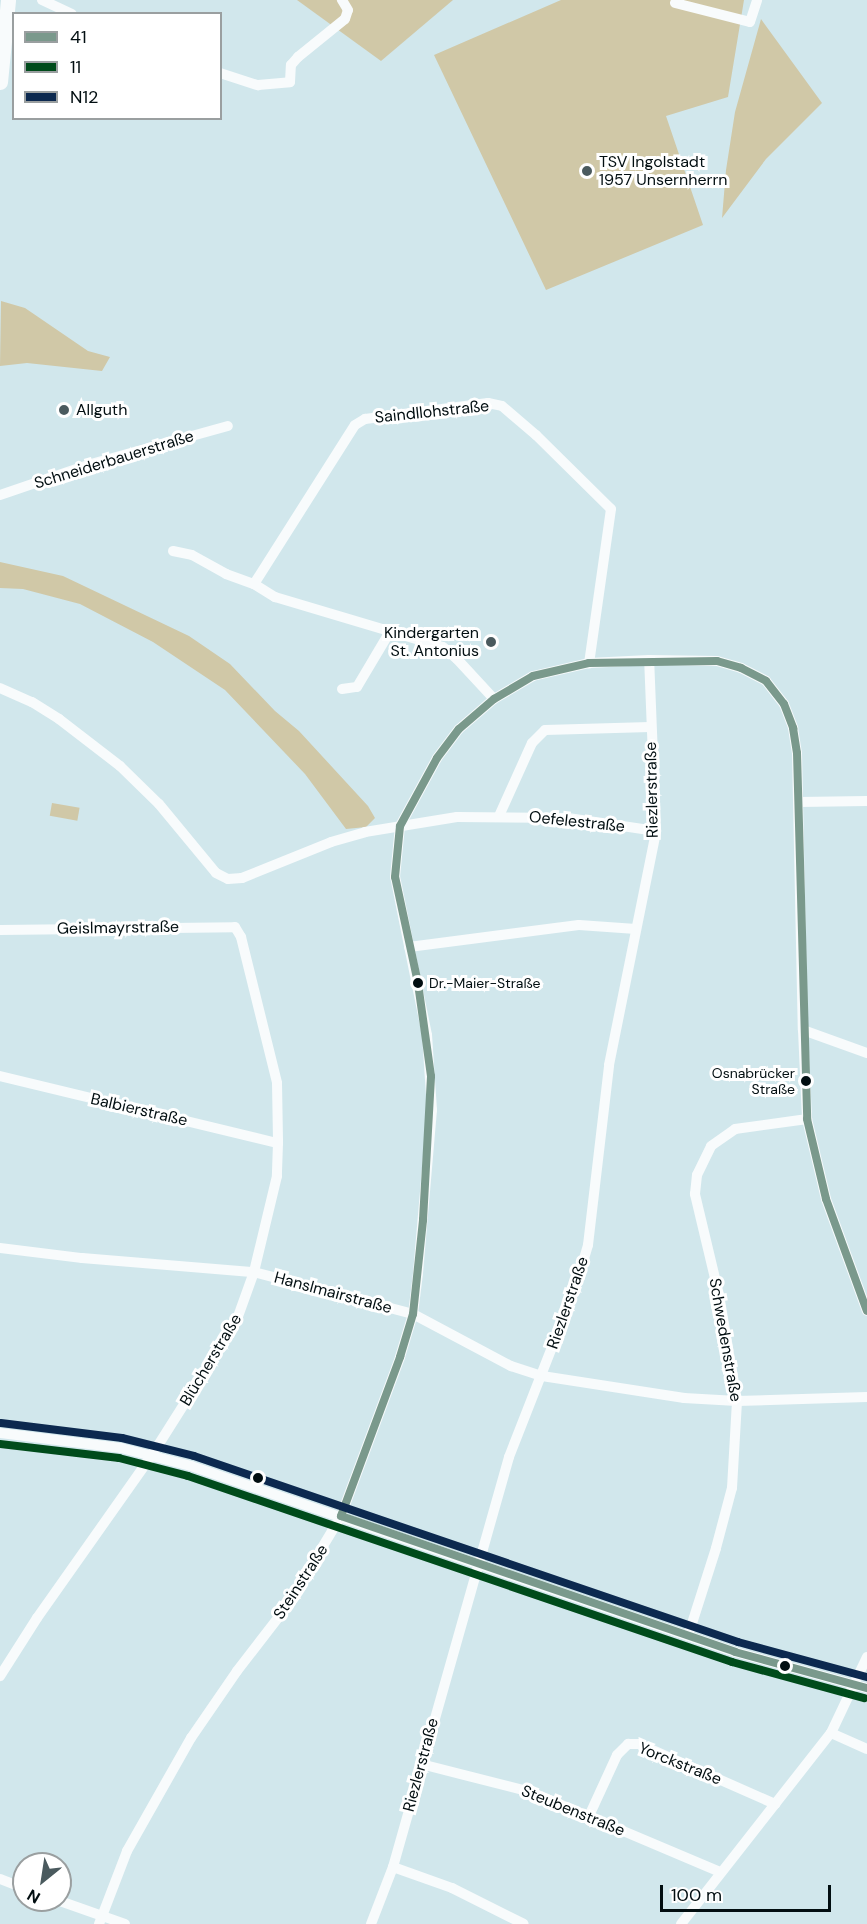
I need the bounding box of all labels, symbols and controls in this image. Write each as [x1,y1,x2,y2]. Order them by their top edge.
legend [12,12,222,120]
text: 41 [70,25,87,49]
text: 11 [70,55,81,79]
text: N12 [70,85,98,109]
place label: TSV Ingolstadt 1957 Unsernherrn [599,152,728,190]
marker: TSV Ingolstadt 1957 Unsernherrn [580,164,594,178]
street label: Saindllohstraße [374,396,490,428]
place label: Allguth [76,400,127,420]
marker: Allguth [57,403,71,417]
street label: Schneiderbauerstraße [32,427,196,493]
place label: Kindergarten St. Antonius [384,623,479,661]
marker: Kindergarten St. Antonius [484,635,498,649]
street label: Riezlerstraße [642,742,662,838]
street label: Oefelestraße [528,807,626,837]
street label: Geislmayrstraße [57,917,179,939]
place label: Dr.-Maier-Straße [429,975,540,991]
marker: Dr.-Maier-Straße [412,977,424,989]
place label: Osnabrücker Straße [712,1065,795,1098]
marker: Osnabrücker Straße [800,1075,812,1087]
street label: Balbierstraße [89,1090,189,1130]
street label: Riezlerstraße [543,1254,593,1352]
street label: Hanslmairstraße [272,1268,394,1318]
street label: Schwedenstraße [705,1277,745,1403]
street label: Blücherstraße [176,1311,246,1409]
unlabelled marker [252,1472,264,1484]
street label: Steinstraße [270,1541,332,1623]
unlabelled marker [779,1660,791,1672]
street label: Riezlerstraße [399,1716,443,1814]
street label: Yorckstraße [636,1739,724,1789]
street label: Steubenstraße [518,1782,628,1840]
north arrow [12,1852,72,1912]
scale bar [663,1873,834,1911]
text: 100 m [671,1883,722,1907]
text: N [23,1884,44,1908]

